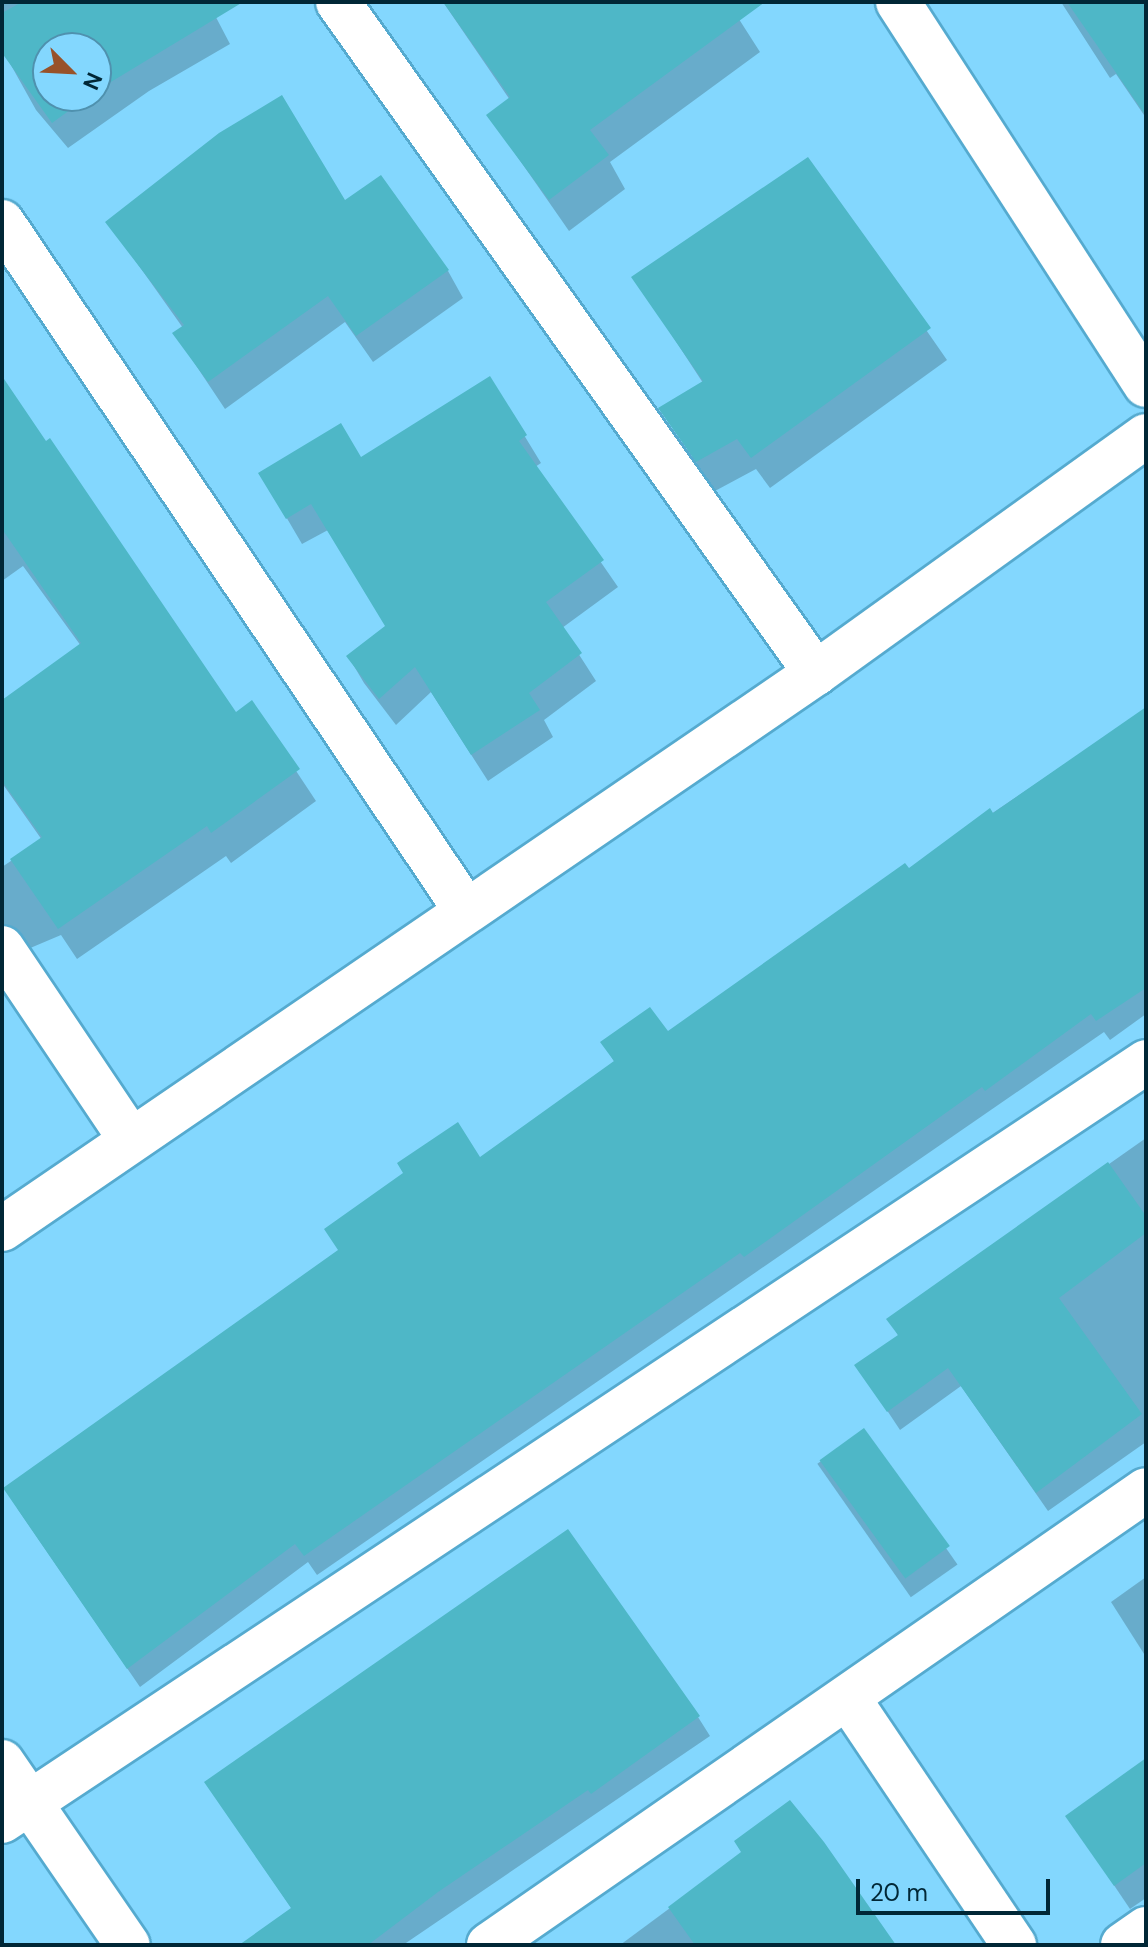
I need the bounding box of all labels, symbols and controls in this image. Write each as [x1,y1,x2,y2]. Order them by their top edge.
north arrow [32,32,112,112]
text: N [76,68,109,94]
scale bar [860,1863,1054,1913]
text: 20 m [870,1877,928,1908]

